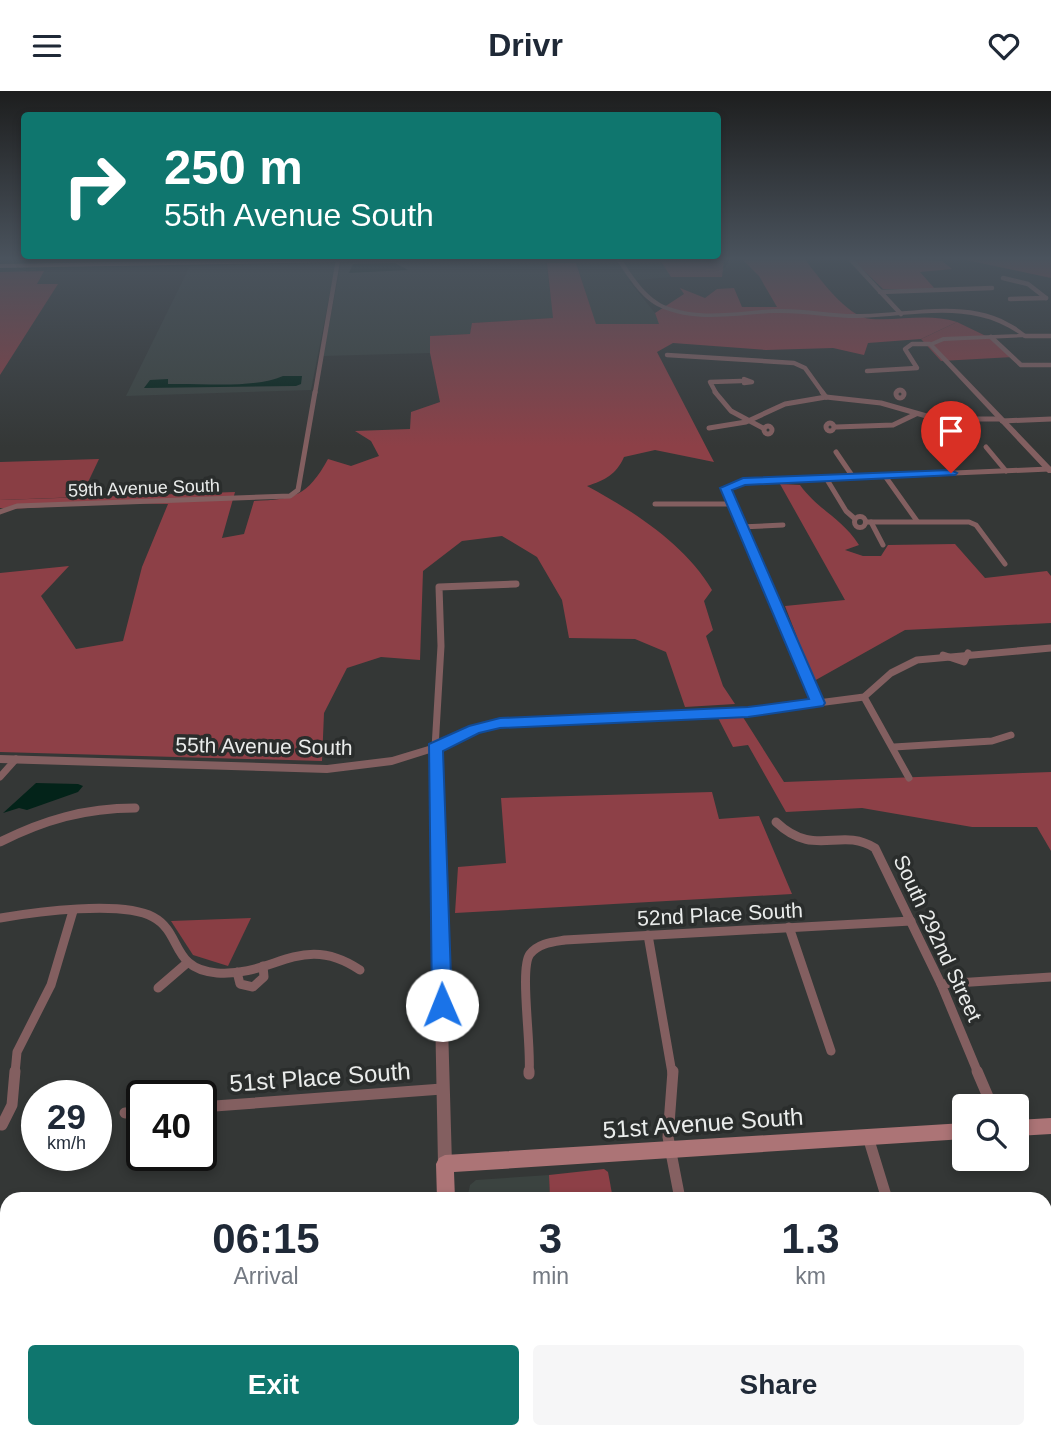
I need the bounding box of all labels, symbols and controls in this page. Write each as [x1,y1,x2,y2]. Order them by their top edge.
icon: menu [28,27,66,65]
text: Drivr [488,27,563,63]
icon: heart [985,27,1023,65]
icon: right [49,140,140,231]
text: 250 m [164,140,303,194]
text: 55th Avenue South [164,197,434,233]
pin [921,401,981,473]
icon: arrive [932,412,970,450]
street label: 59th Avenue South [68,475,220,501]
street label: 55th Avenue South [175,733,353,759]
street label: South 292nd Street [889,851,987,1025]
street label: 52nd Place South [637,898,803,930]
position arrow [405,968,479,1042]
street label: 51st Place South [229,1057,411,1097]
speed limit sign: 40 [126,1080,217,1171]
map controls [952,1094,1029,1171]
button: search [952,1094,1029,1171]
text: 29 [47,1097,86,1136]
street label: 51st Avenue South [602,1103,804,1143]
text: km/h [47,1133,86,1153]
text: 06:15 [212,1215,320,1262]
text: 3 [539,1215,562,1262]
text: 1.3 [781,1215,840,1262]
text: Arrival [233,1263,299,1289]
text: min [532,1263,569,1289]
text: km [795,1263,826,1289]
button: Exit [28,1345,519,1425]
button: Share [533,1345,1024,1425]

